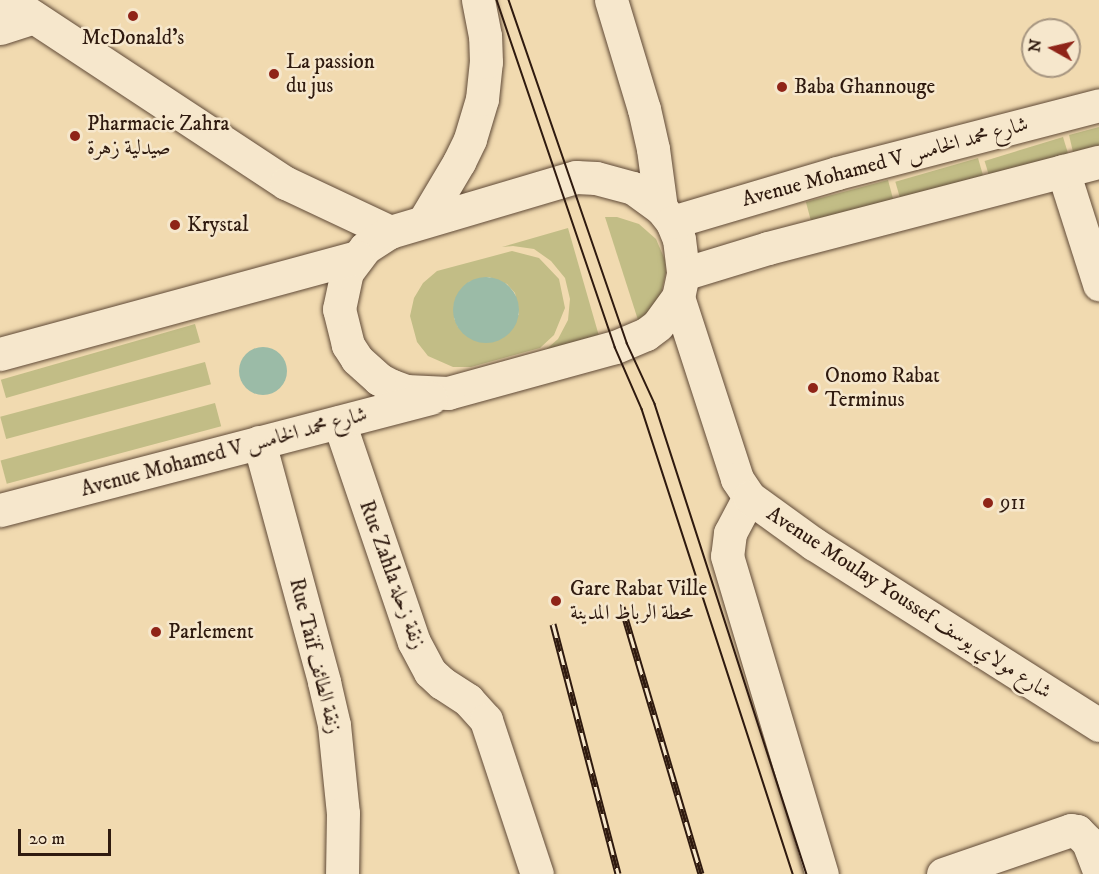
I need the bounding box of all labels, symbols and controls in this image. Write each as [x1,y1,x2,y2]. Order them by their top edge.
marker: McDonald's [126,9,140,23]
north arrow [1021,18,1081,78]
place label: McDonald's [82,25,184,51]
text: N [1024,38,1046,54]
place label: La passion du jus [286,49,375,99]
marker: La passion du jus [267,67,281,81]
place label: Baba Ghannouge [794,74,935,100]
marker: Baba Ghannouge [775,80,789,94]
place label: Pharmacie Zahra صيدلية زهرة [87,111,229,161]
street label: Avenue Mohamed V شارع محمد الخامس [739,112,1031,212]
marker: Pharmacie Zahra صيدلية زهرة [68,129,82,143]
place label: Krystal [187,212,249,238]
marker: Krystal [168,218,182,232]
place label: Onomo Rabat Terminus [825,363,940,413]
marker: Onomo Rabat Terminus [806,381,820,395]
street label: Avenue Mohamed V شارع محمد الخامس [78,402,370,502]
place label: 911 [1000,490,1026,516]
marker: 911 [981,496,995,510]
street label: Rue Zahla زنقة زحلة [353,497,431,653]
street label: Avenue Moulay Youssef شارع مولاي يوسف [762,501,1056,705]
street label: Rue Taïf زنقة الطائف [284,576,346,736]
place label: Gare Rabat Ville محطة الرباط المدينة [570,576,707,626]
marker: Gare Rabat Ville محطة الرباط المدينة [547,592,565,610]
place label: Parlement [168,619,254,645]
marker: Parlement [149,625,163,639]
scale bar [21,817,114,855]
text: 20 m [29,828,65,850]

